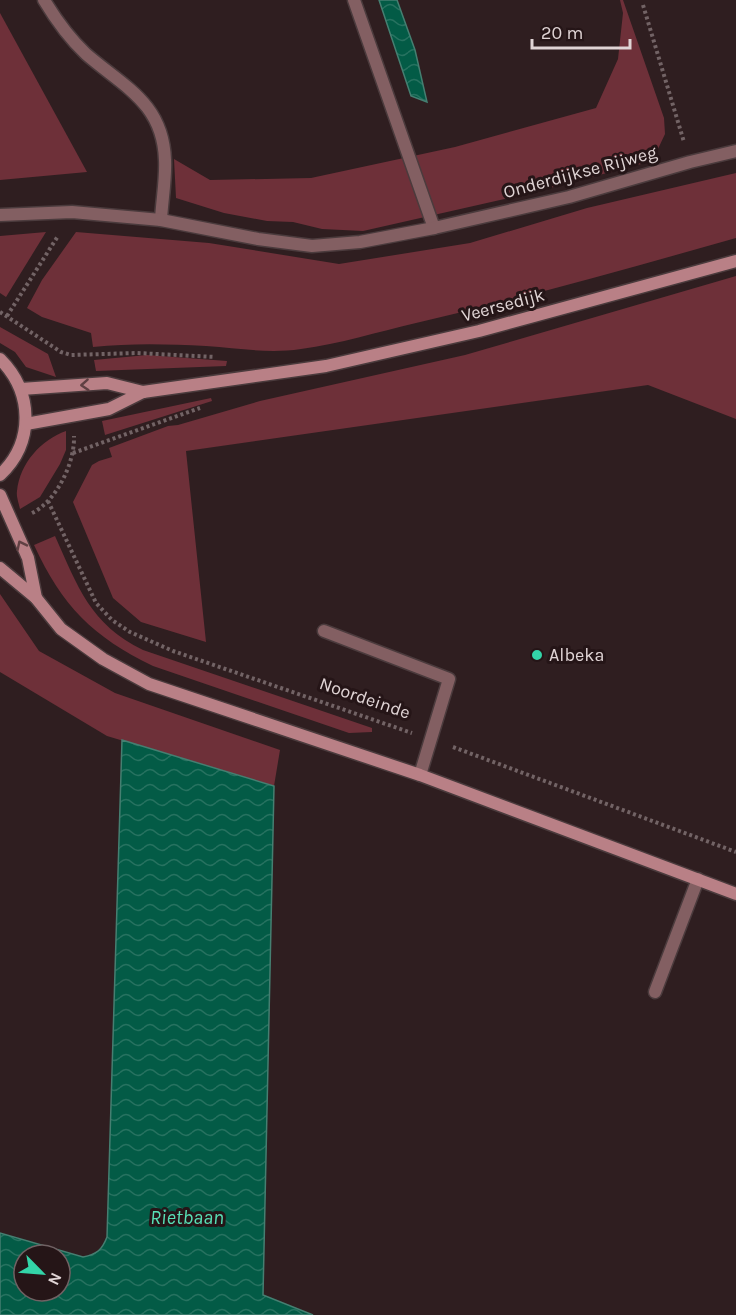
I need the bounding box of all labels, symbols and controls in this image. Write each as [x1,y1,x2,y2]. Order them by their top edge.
scale bar [532,12,630,50]
text: 20 m [541,22,583,44]
street label: Onderdijkse Rijweg [501,141,659,203]
street label: Veersedijk [459,283,547,327]
one-way arrow [81,378,90,391]
one-way arrow [17,541,29,552]
place label: Albeka [549,644,604,666]
marker: Albeka [530,648,544,662]
street label: Noordeinde [317,672,413,724]
water label: Rietbaan [150,1206,224,1229]
north arrow [12,1243,72,1303]
text: N [44,1270,66,1288]

